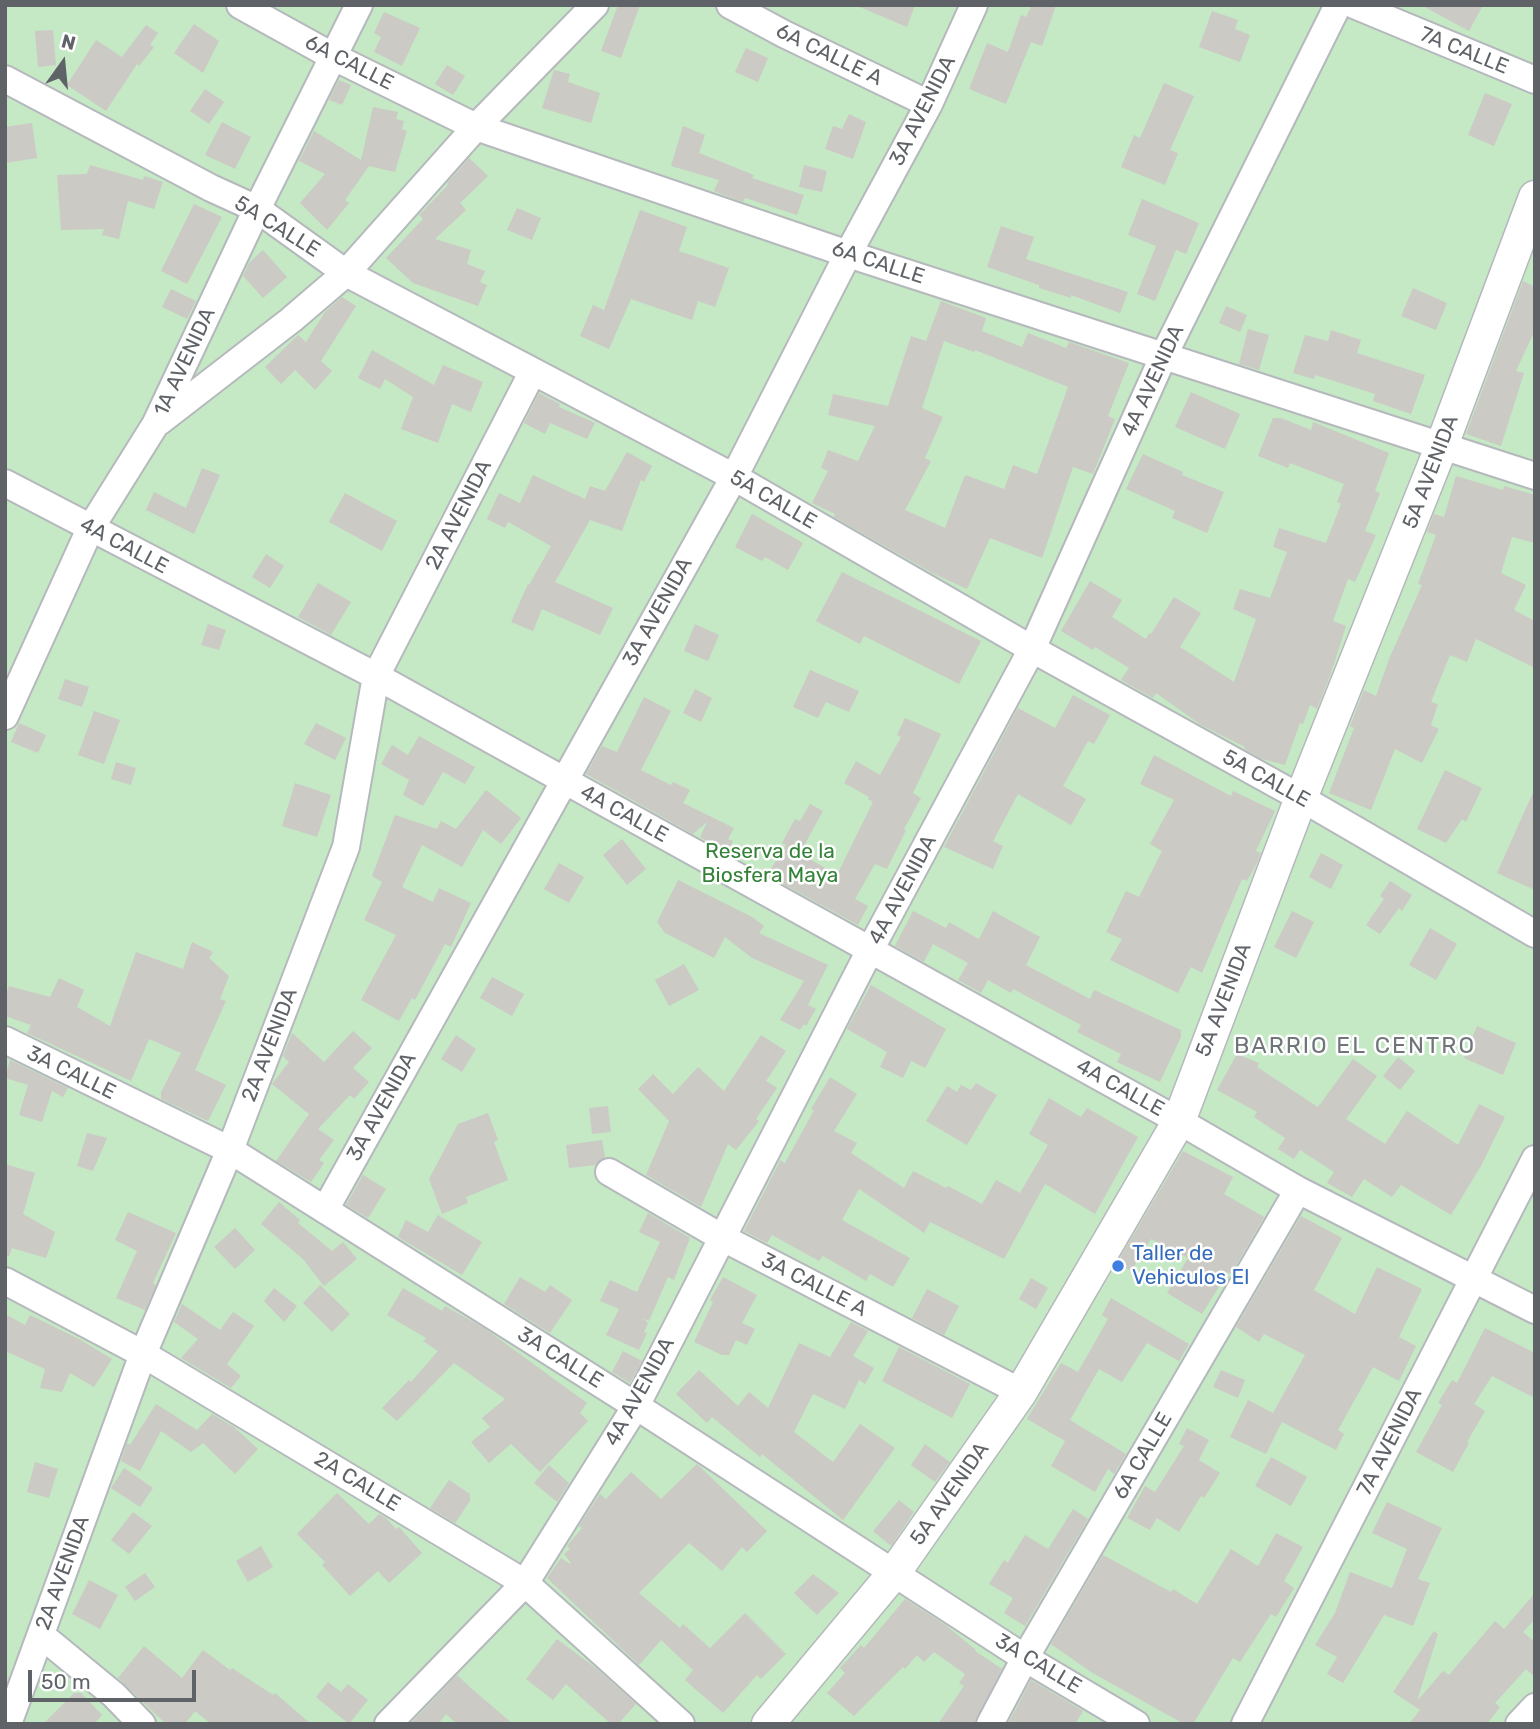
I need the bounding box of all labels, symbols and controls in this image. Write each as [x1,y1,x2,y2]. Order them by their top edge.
street label: 6A CALLE A [772,18,886,92]
street label: 7A CALLE [1416,22,1512,80]
north arrow [28,28,98,98]
text: N [59,29,78,55]
street label: 6A CALLE [300,30,398,96]
street label: 3A AVENIDA [885,52,961,170]
street label: 5A CALLE [230,191,324,263]
street label: 6A CALLE [828,236,928,290]
street label: 1A AVENIDA [149,304,221,420]
street label: 4A AVENIDA [1116,321,1190,441]
street label: 5A AVENIDA [1398,412,1464,532]
street label: 2A AVENIDA [421,456,497,574]
street label: 5A CALLE [725,465,821,535]
street label: 4A CALLE [75,512,173,580]
street label: 3A AVENIDA [618,553,698,671]
street label: 5A CALLE [1218,745,1314,813]
street label: 4A CALLE [576,780,672,848]
street label: 4A AVENIDA [864,831,942,949]
park label: Reserva de la Biosfera Maya [702,839,838,889]
street label: 5A AVENIDA [1191,940,1257,1060]
street label: 2A AVENIDA [237,985,303,1105]
district label: BARRIO EL CENTRO [1236,1032,1474,1060]
street label: 3A CALLE [22,1041,120,1105]
street label: 3A AVENIDA [342,1048,422,1166]
street label: 4A CALLE [1072,1054,1168,1122]
place label: Taller de Vehiculos El [1132,1241,1249,1291]
street label: 3A CALLE A [757,1248,871,1322]
marker: Taller de Vehiculos El [1110,1258,1126,1274]
street label: 3A CALLE [513,1322,607,1394]
street label: 4A AVENIDA [600,1333,680,1451]
street label: 7A AVENIDA [1352,1384,1428,1500]
street label: 6A CALLE [1108,1408,1178,1504]
street label: 5A AVENIDA [905,1438,995,1550]
street label: 2A CALLE [309,1447,405,1517]
street label: 2A AVENIDA [31,1512,95,1634]
street label: 3A CALLE [990,1628,1086,1700]
scale bar [32,1656,200,1700]
text: 50 m [41,1669,91,1694]

